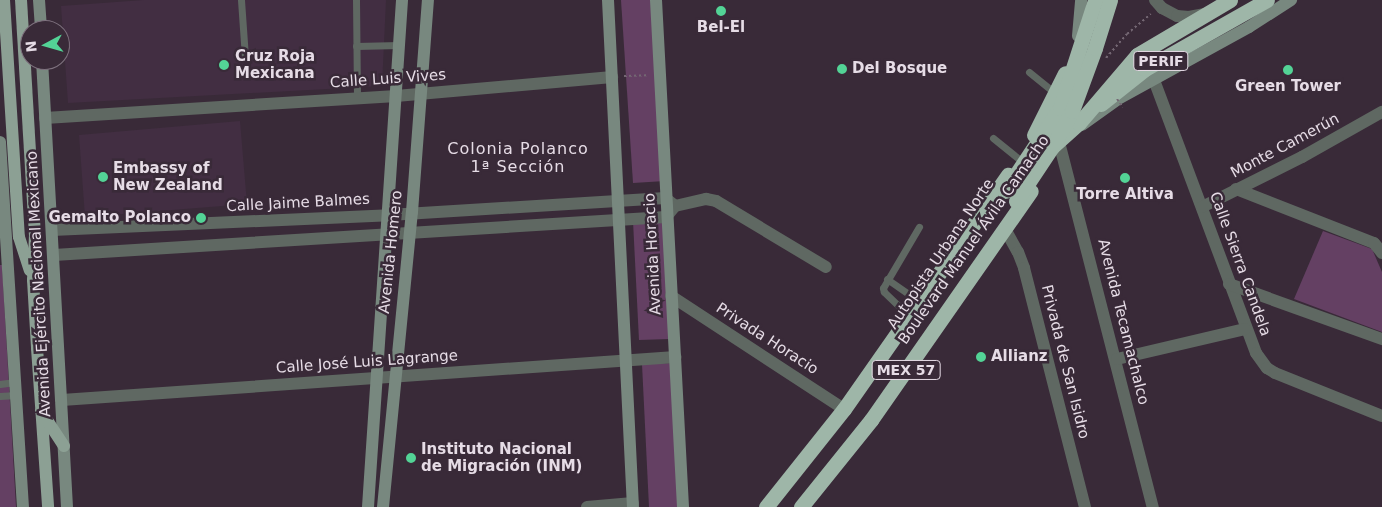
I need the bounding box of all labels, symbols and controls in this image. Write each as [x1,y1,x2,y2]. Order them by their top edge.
marker: Bel-El [715,5,727,17]
place label: Bel-El [697,19,745,37]
north arrow [20,20,70,70]
text: N [23,40,40,53]
place label: Cruz Roja Mexicana [235,47,315,82]
road number: PERIF [1132,49,1190,72]
marker: Cruz Roja Mexicana [217,58,231,72]
place label: Del Bosque [852,60,947,78]
marker: Del Bosque [836,63,848,75]
marker: Green Tower [1282,64,1294,76]
street label: Calle Luis Vives [329,66,447,92]
place label: Green Tower [1235,78,1341,96]
street label: Monte Camerún [1228,110,1342,182]
street label: Boulevard Manuel Ávila Camacho [895,132,1053,348]
district label: Colonia Polanco 1ª Sección [445,139,591,177]
street label: Avenida Ejército Nacional Mexicano [23,151,55,417]
place label: Embassy of New Zealand [113,159,223,194]
marker: Embassy of New Zealand [97,171,109,183]
marker: Torre Altiva [1119,172,1131,184]
street label: Autopista Urbana Norte [884,176,998,332]
place label: Torre Altiva [1076,186,1174,204]
street label: Avenida Homero [376,189,406,315]
street label: Calle Sierra Candela [1206,189,1274,339]
street label: Calle Jaime Balmes [226,190,370,216]
street label: Avenida Horacio [641,193,665,315]
place label: Gemalto Polanco [48,209,191,227]
marker: Gemalto Polanco [195,212,207,224]
street label: Avenida Tecamachalco [1094,237,1152,407]
street label: Privada de San Isidro [1037,283,1093,441]
street label: Privada Horacio [713,299,821,379]
street label: Calle José Luis Lagrange [275,347,459,377]
place label: Allianz [991,348,1048,366]
marker: Allianz [975,351,987,363]
road number: MEX 57 [871,358,941,382]
place label: Instituto Nacional de Migración (INM) [421,440,582,475]
marker: Instituto Nacional de Migración (INM) [405,452,417,464]

